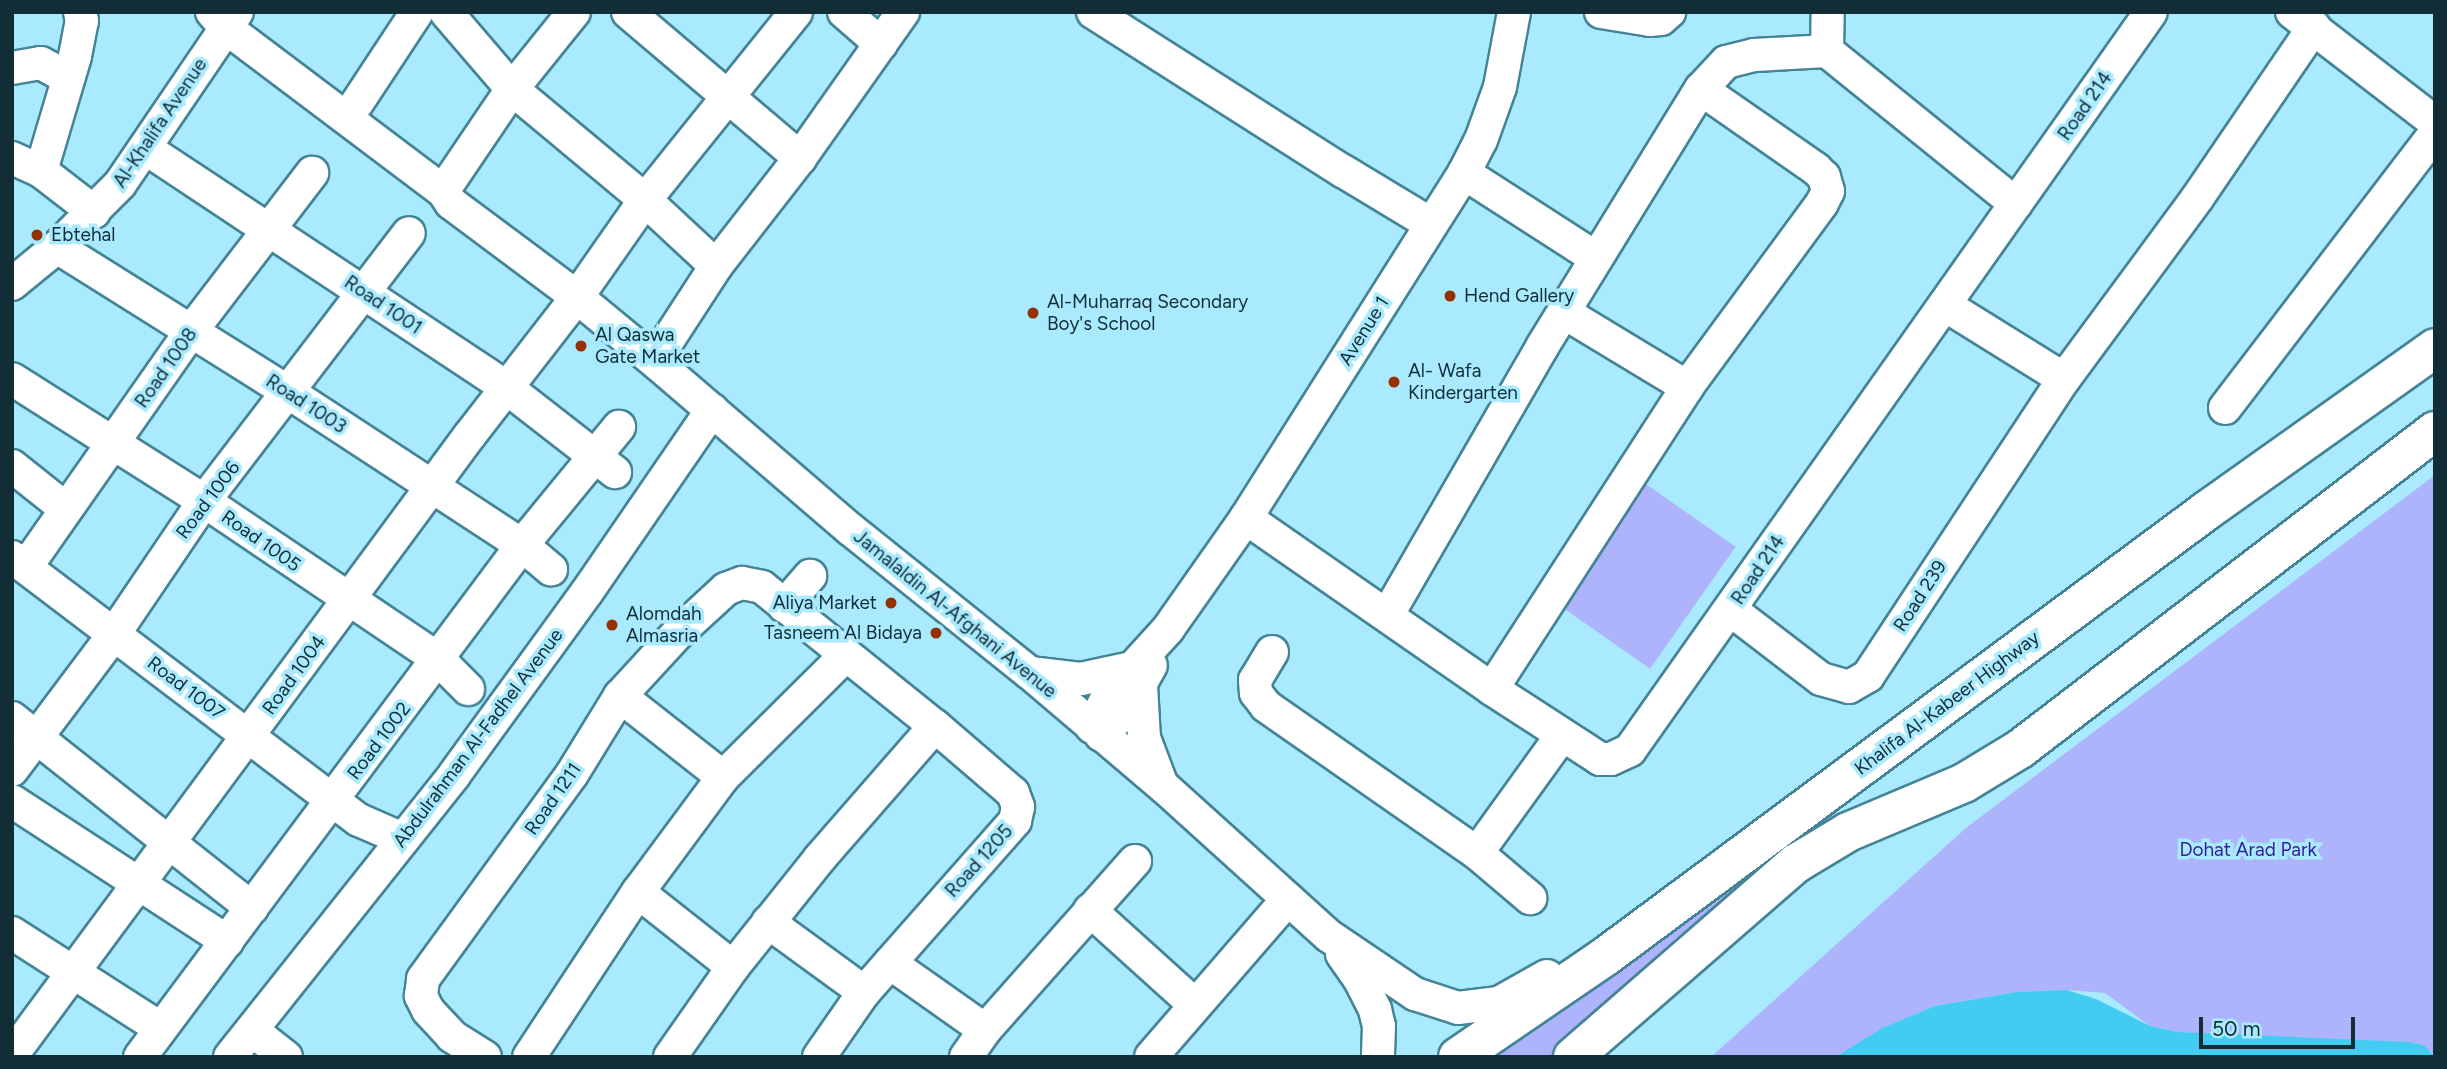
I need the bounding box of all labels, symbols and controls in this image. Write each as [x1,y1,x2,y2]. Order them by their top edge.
street label: Al-Khalifa Avenue [108,54,212,192]
street label: Road 214 [2053,67,2117,145]
place label: Ebtehal [51,224,115,246]
marker: Ebtehal [29,227,45,243]
street label: Road 1001 [340,271,426,339]
place label: Hend Gallery [1464,285,1574,307]
marker: Hend Gallery [1442,288,1458,304]
place label: Al-Muharraq Secondary Boy's School [1047,291,1248,335]
street label: Avenue 1 [1334,292,1394,370]
marker: Al-Muharraq Secondary Boy's School [1025,305,1041,321]
street label: Road 1008 [130,324,202,412]
place label: Al Qaswa Gate Market [595,324,700,368]
marker: Al Qaswa Gate Market [573,338,589,354]
place label: Al- Wafa Kindergarten [1408,360,1518,404]
street label: Road 1003 [262,370,350,438]
marker: Al- Wafa Kindergarten [1386,374,1402,390]
street label: Road 1006 [171,457,245,543]
street label: Road 1005 [217,505,305,577]
street label: Jamalaldin Al-Afghani Avenue [849,525,1061,703]
street label: Road 214 [1727,531,1789,609]
street label: Road 239 [1889,556,1951,636]
place label: Aliya Market [773,592,877,614]
marker: Aliya Market [883,595,899,611]
place label: Alomdah Almasria [626,603,702,647]
marker: Alomdah Almasria [604,617,620,633]
place label: Tasneem Al Bidaya [764,622,922,644]
street label: Abdulrahman Al-Fadhel Avenue [388,624,568,852]
marker: Tasneem Al Bidaya [928,625,944,641]
street label: Khalifa Al-Kabeer Highway [1850,626,2044,780]
street label: Road 1004 [258,631,330,719]
street label: Road 1007 [143,652,229,724]
street label: Road 1002 [342,698,416,784]
street label: Road 1211 [520,759,586,839]
street label: Road 1205 [940,820,1018,902]
park label: Dohat Arad Park [2179,839,2317,861]
scale bar [2202,1002,2358,1046]
text: 50 m [2212,1016,2261,1041]

